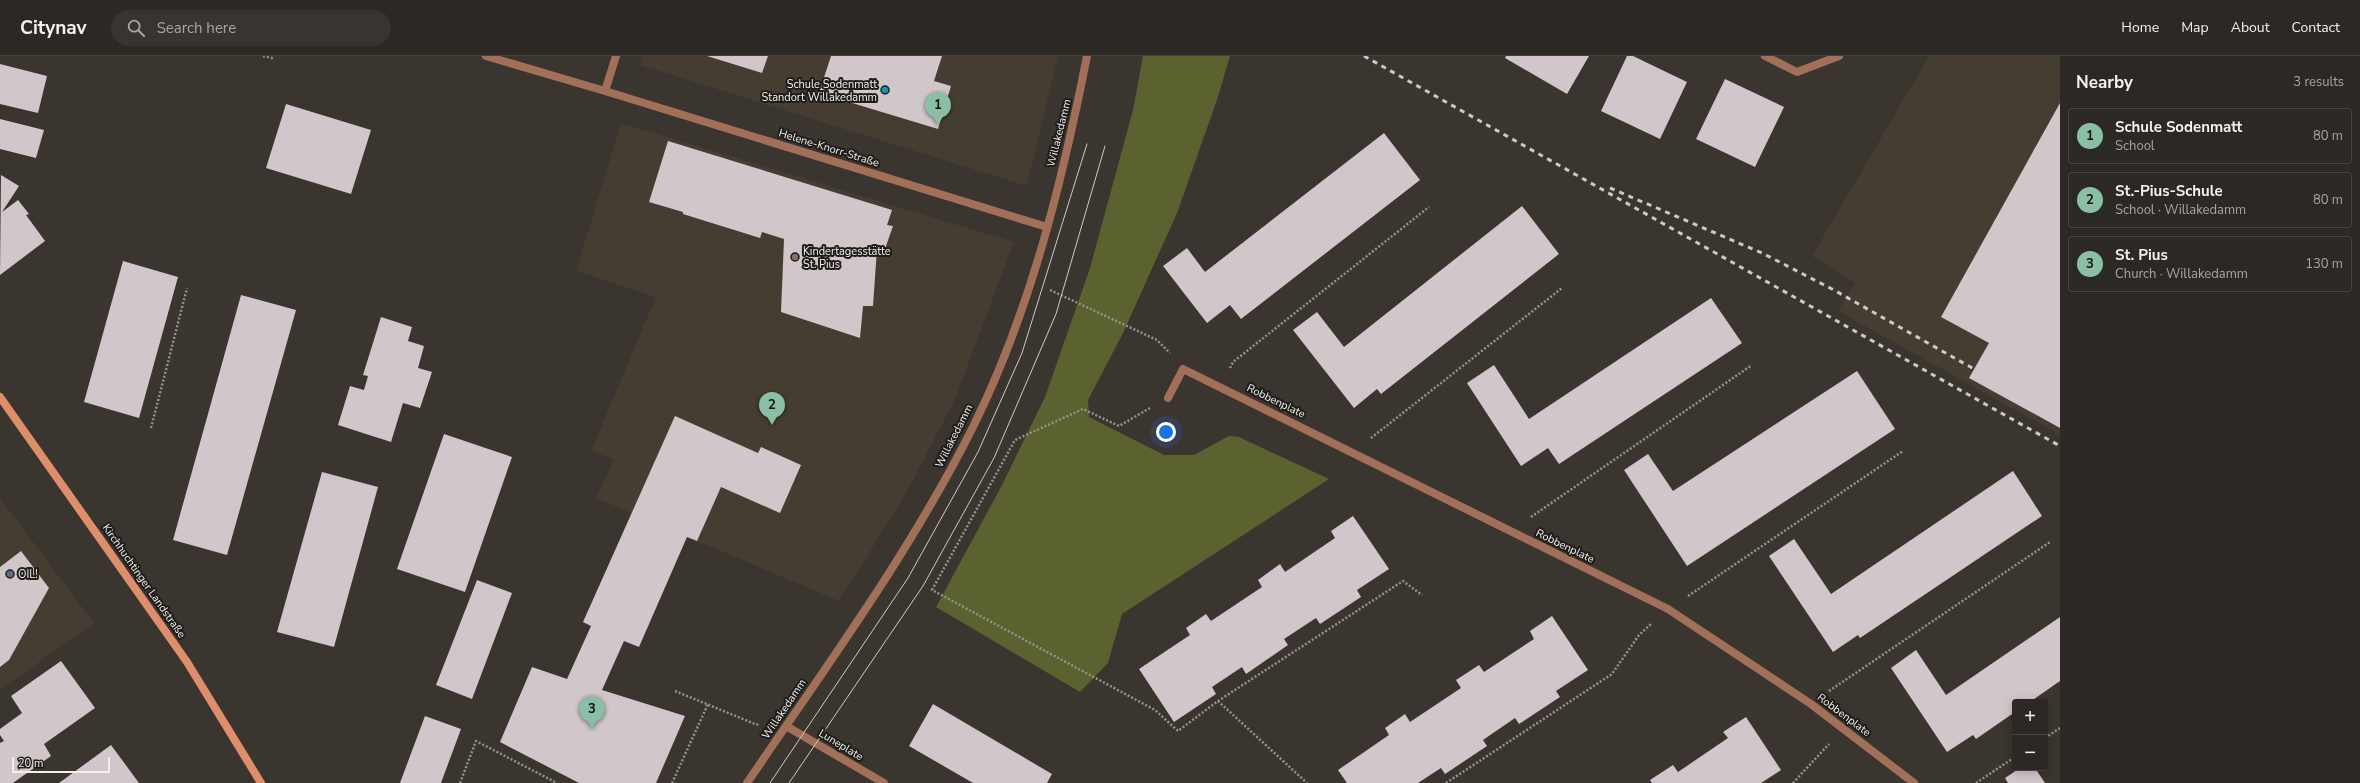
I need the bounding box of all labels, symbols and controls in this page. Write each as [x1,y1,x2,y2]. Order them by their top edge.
search box [111,10,391,46]
text: Citynav [20,15,87,41]
icon: search [125,17,147,39]
text: Search here [157,18,236,38]
text: Home [2121,18,2159,37]
text: Map [2181,18,2209,37]
text: About [2231,18,2270,37]
text: Contact [2292,18,2340,37]
text: Nearby [2076,71,2133,94]
text: 3 results [2293,73,2344,91]
place label: Schule Sodenmatt Standort Willakedamm [762,77,877,105]
marker: Schule Sodenmatt Standort Willakedamm [880,85,890,95]
pin: 1 [925,92,951,125]
street label: Willakedamm [1043,98,1075,168]
text: Schule Sodenmatt [2115,117,2242,137]
street label: Helene-Knorr-Straße [777,126,881,170]
text: 1 [2086,127,2094,145]
text: 80 m [2313,127,2343,145]
text: School [2115,137,2155,155]
text: St.-Pius-Schule [2115,181,2223,201]
text: 2 [2086,191,2094,209]
text: 80 m [2313,191,2343,209]
text: School · Willakedamm [2115,201,2246,219]
place label: Kindertagesstätte St. Pius [803,244,891,272]
text: St. Pius [2115,245,2168,265]
marker: Kindertagesstätte St. Pius [790,252,800,262]
text: 3 [2086,255,2094,273]
text: 130 m [2305,255,2343,273]
text: Church · Willakedamm [2115,265,2248,283]
street label: Robbenplate [1244,380,1308,422]
pin: 2 [759,392,785,425]
street label: Willakedamm [932,402,976,470]
your location [1156,422,1176,442]
street label: Kirchhuchtinger Landstraße [99,521,189,641]
street label: Robbenplate [1533,525,1597,567]
place label: OIL! [18,567,38,582]
marker: OIL! [5,569,15,579]
street label: Willakedamm [758,676,810,742]
street label: Robbenplate [1814,690,1874,740]
pin: 3 [579,696,605,729]
map controls [2012,699,2048,771]
button: + [2012,699,2048,735]
street label: Luneplate [816,726,866,764]
button: − [2012,735,2048,771]
scale bar [12,755,110,774]
text: 20 m [18,756,43,771]

